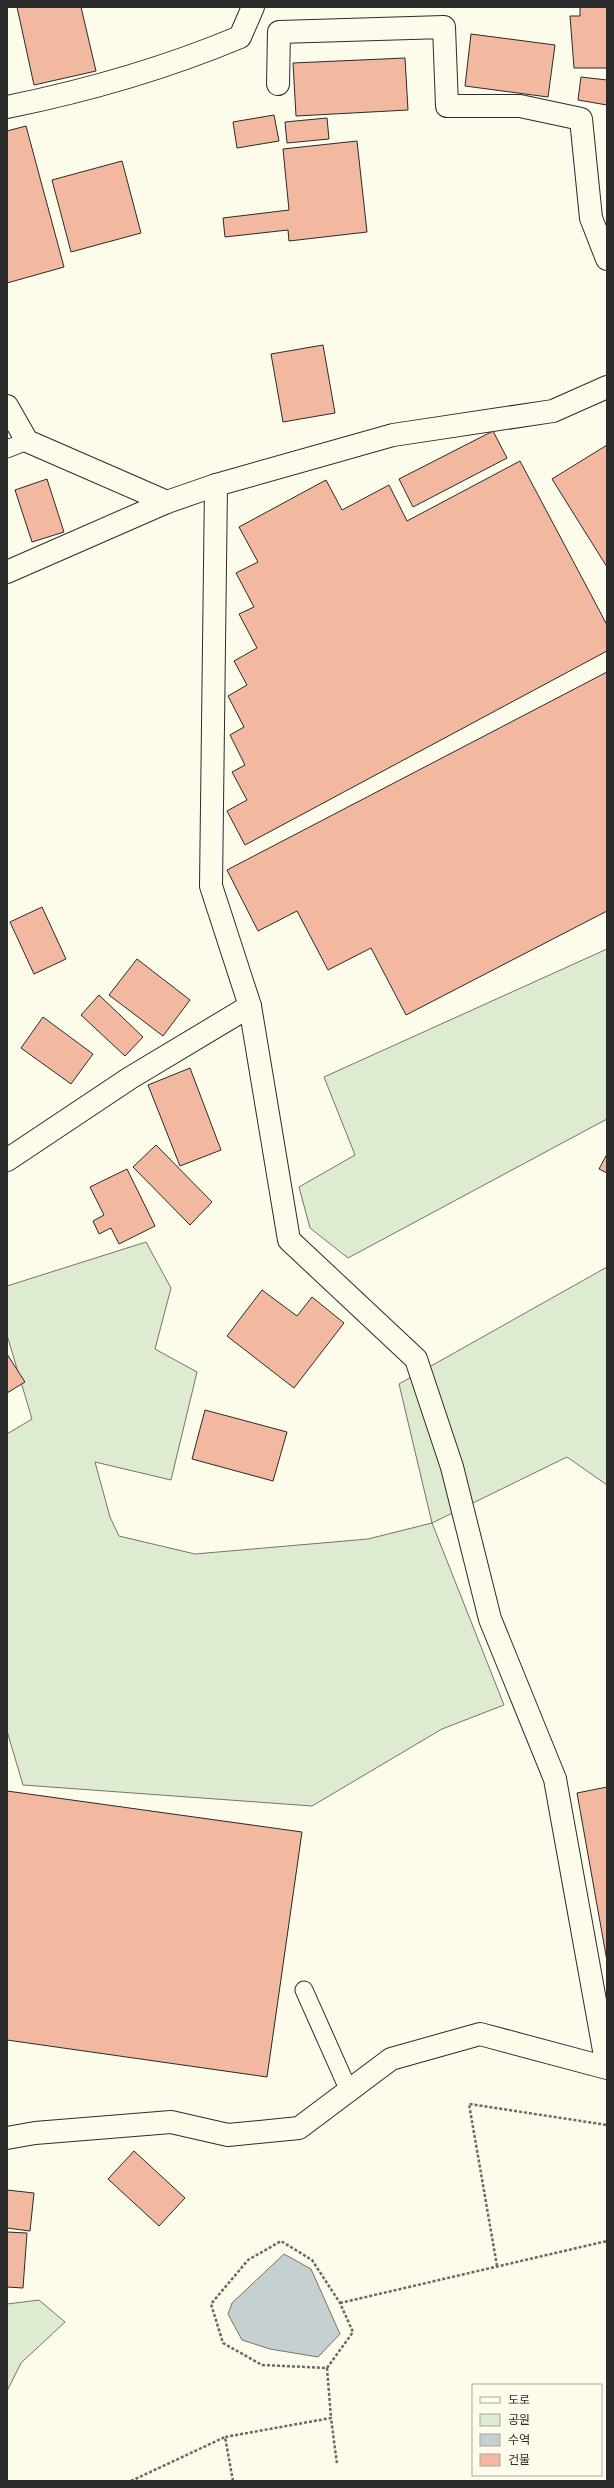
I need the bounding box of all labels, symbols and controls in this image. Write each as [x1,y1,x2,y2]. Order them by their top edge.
legend [472,2384,602,2476]
text: 도로 [508,2393,530,2407]
text: 공원 [508,2413,530,2427]
text: 수역 [508,2433,530,2447]
text: 건물 [508,2453,530,2467]

